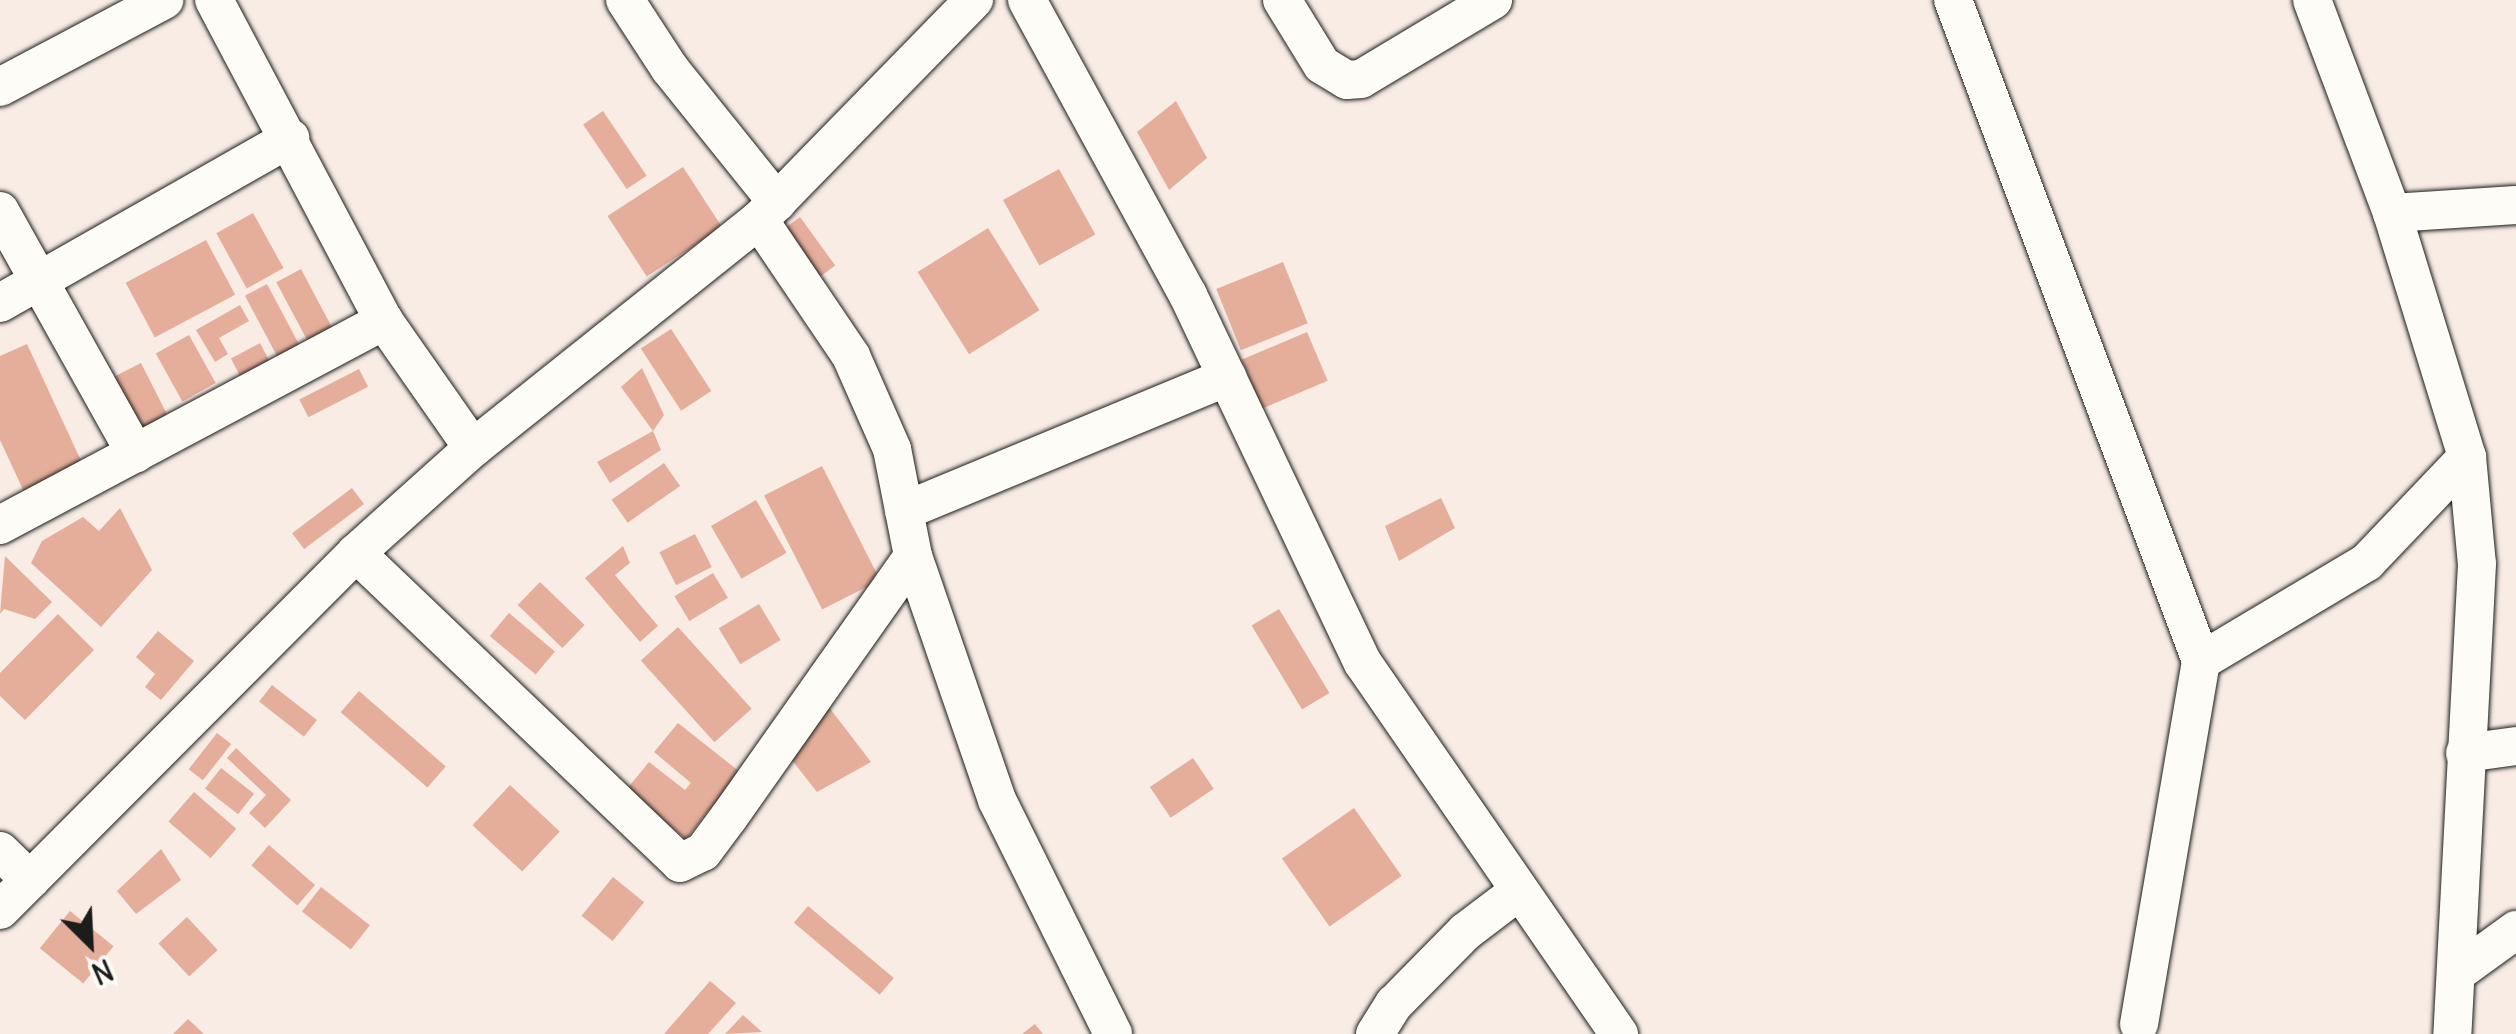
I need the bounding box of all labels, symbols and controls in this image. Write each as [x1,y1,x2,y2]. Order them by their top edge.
north arrow [40,894,140,994]
text: N [86,951,118,992]

